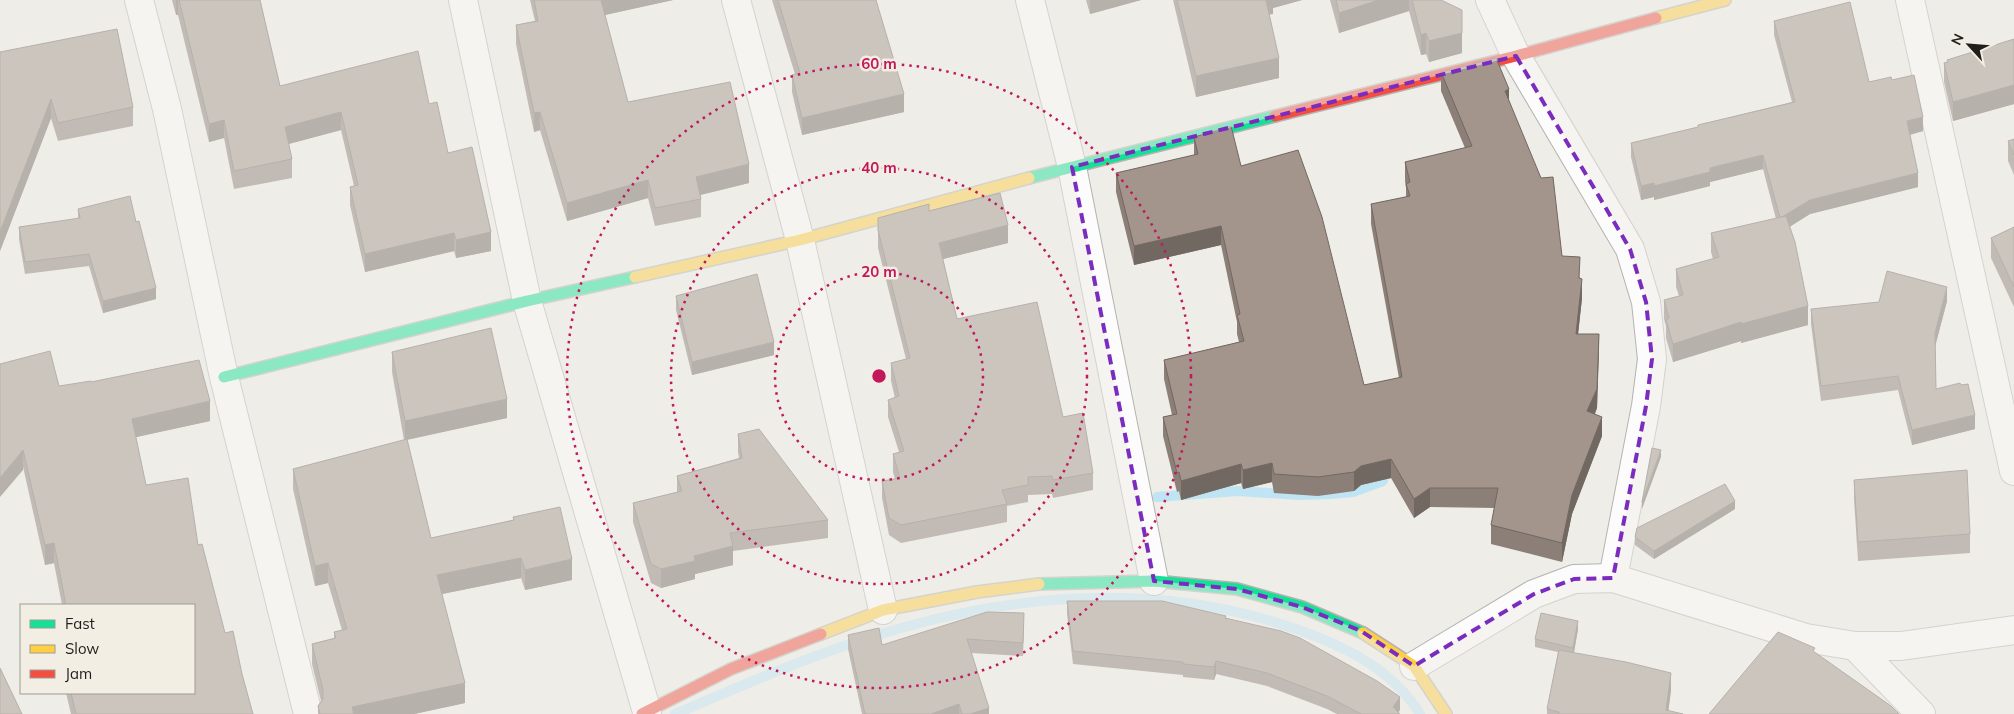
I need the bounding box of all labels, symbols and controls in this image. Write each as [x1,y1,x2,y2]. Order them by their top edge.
north arrow [1944,20,1994,70]
text: N [1947,31,1968,48]
text: 60 m [861,54,897,73]
text: 40 m [861,158,897,177]
text: 20 m [861,262,897,281]
centre of rings [870,367,888,385]
legend [20,604,195,694]
text: Fast [65,614,95,633]
text: Slow [65,639,99,658]
text: Jam [65,664,92,683]

